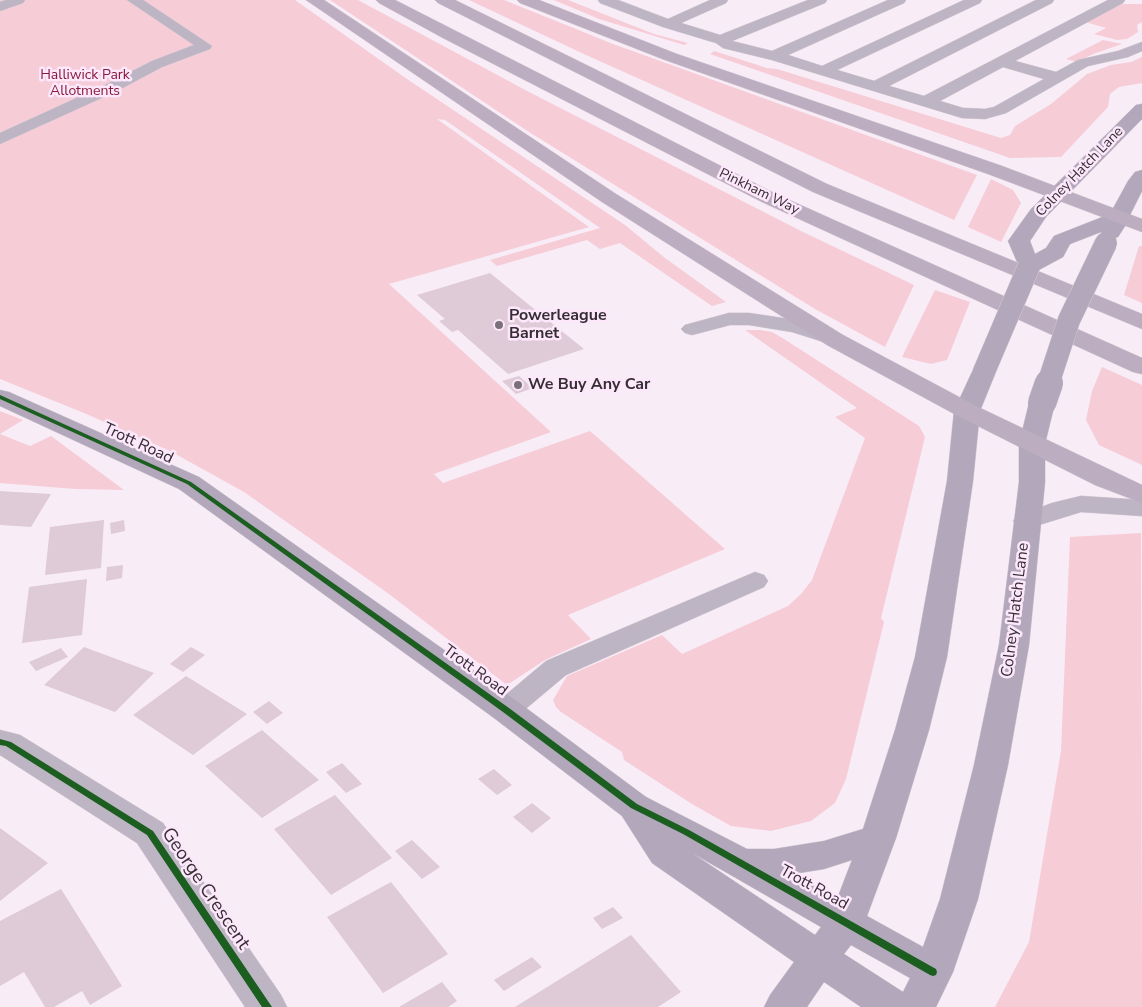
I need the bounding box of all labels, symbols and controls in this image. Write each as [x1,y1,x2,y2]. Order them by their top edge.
park label: Halliwick Park Allotments [40,68,130,100]
street label: Colney Hatch Lane [1033,124,1127,220]
street label: Pinkham Way [716,165,802,219]
place label: Powerleague Barnet [509,306,607,344]
marker: Powerleague Barnet [493,319,505,331]
place label: We Buy Any Car [528,375,650,395]
marker: We Buy Any Car [512,379,524,391]
street label: Trott Road [100,419,176,469]
street label: Colney Hatch Lane [998,542,1034,678]
street label: Trott Road [439,641,511,701]
street label: George Crescent [156,824,254,954]
street label: Trott Road [776,861,852,915]

